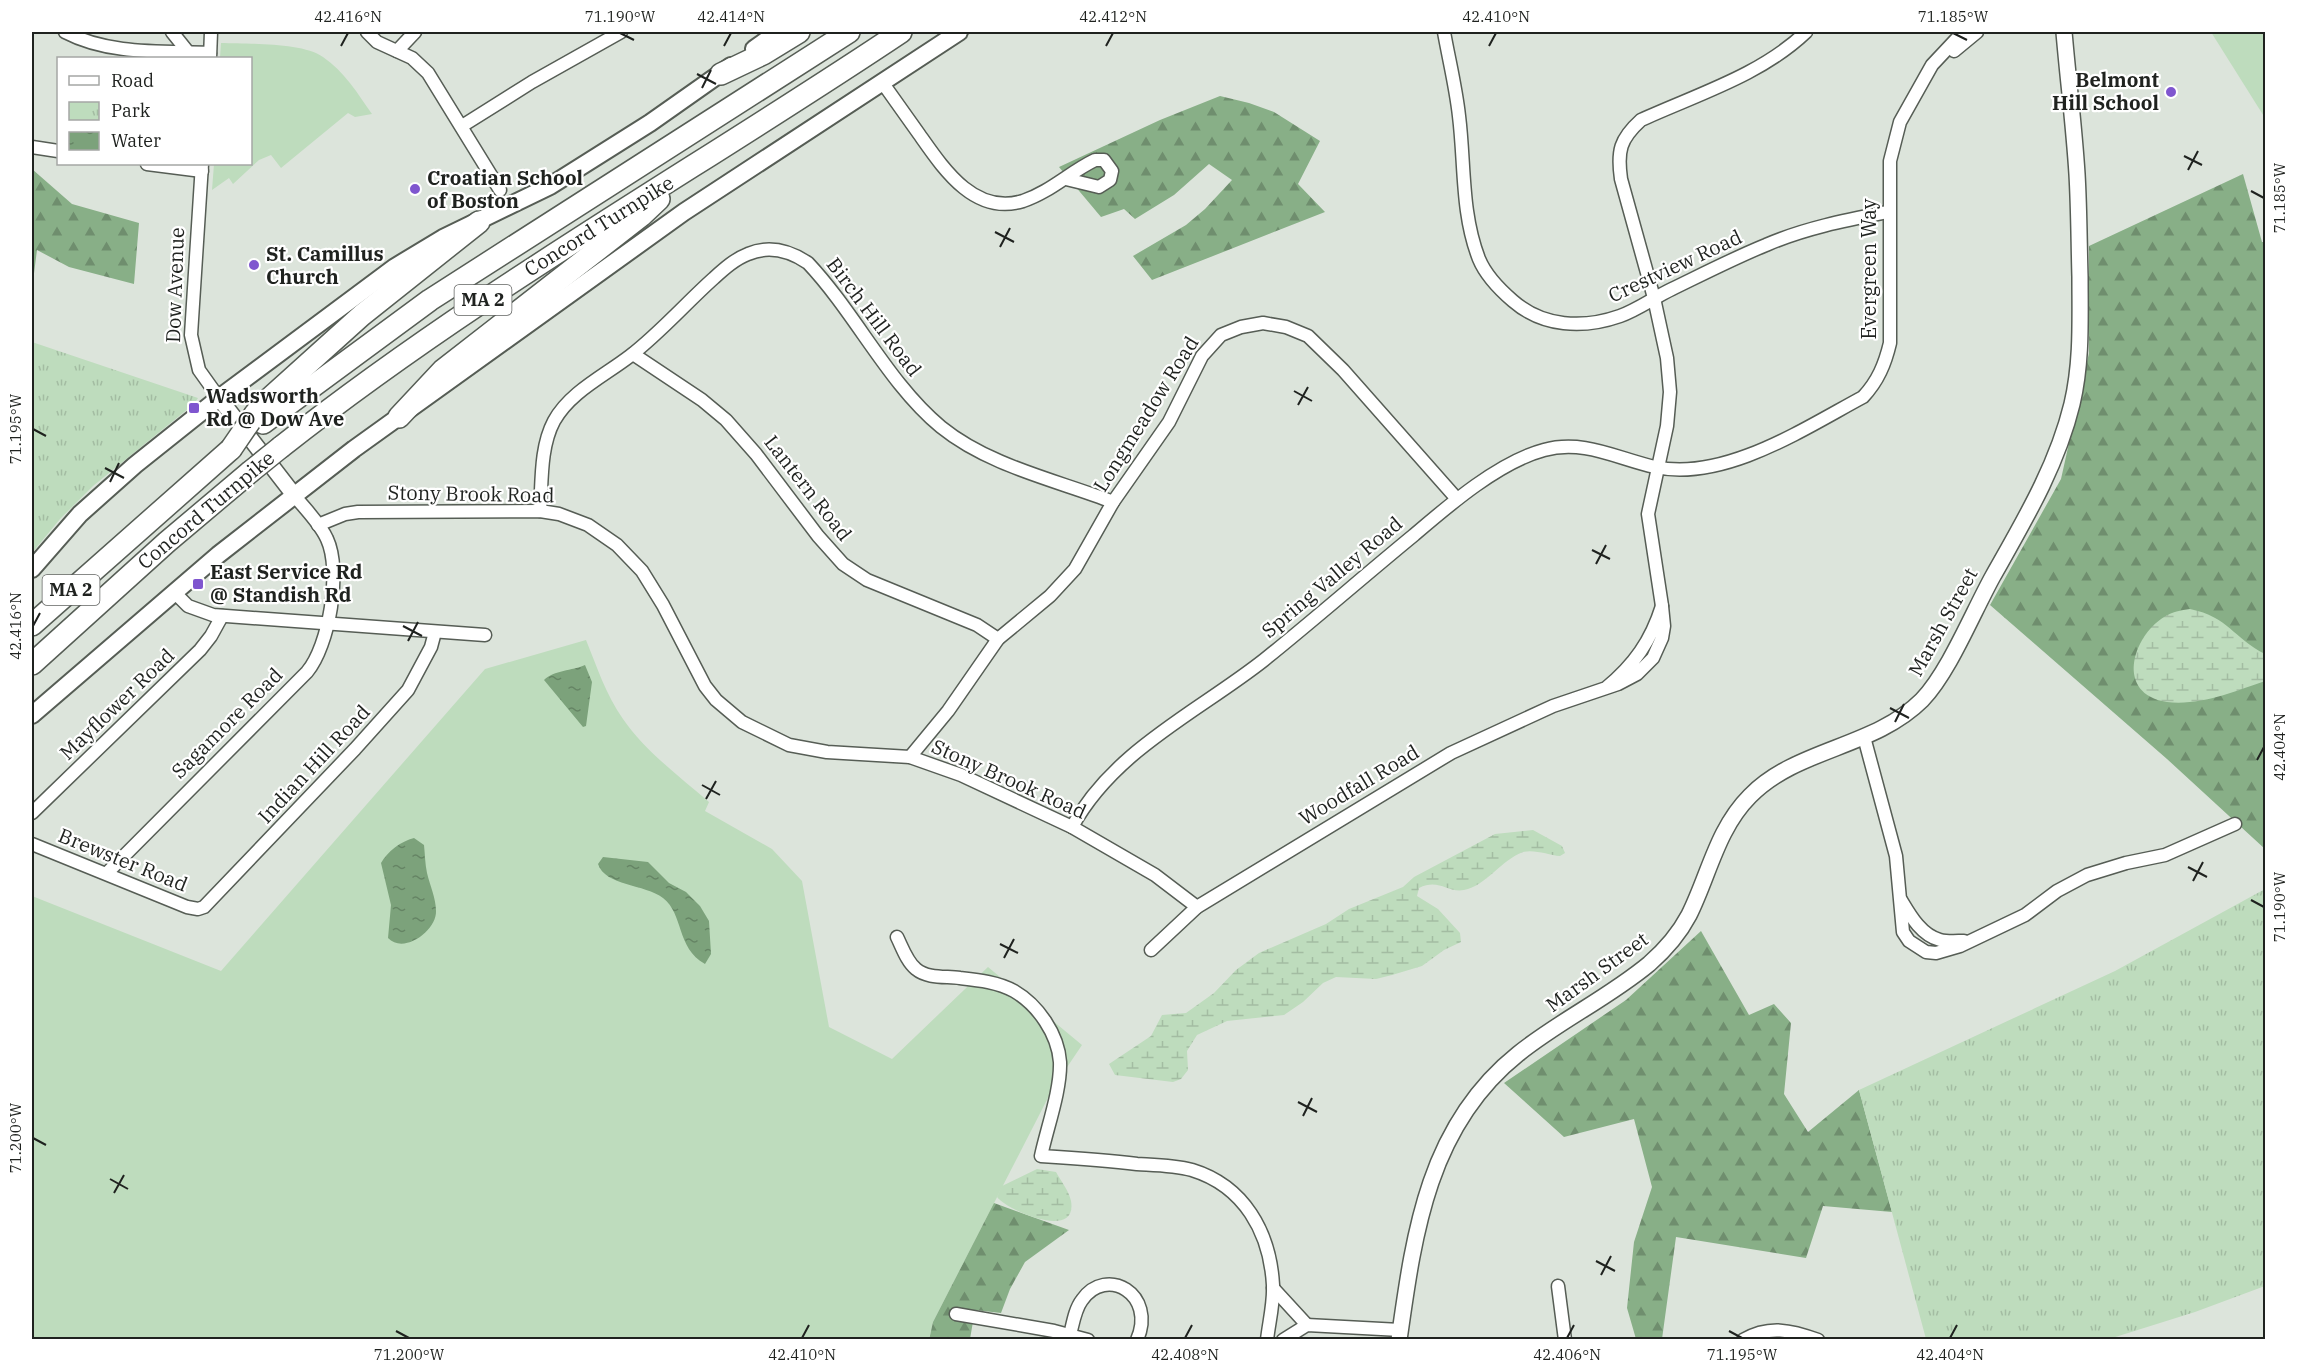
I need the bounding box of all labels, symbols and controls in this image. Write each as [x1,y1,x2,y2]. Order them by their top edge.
text: 42.416°N [314,7,382,26]
text: 71.190°W [585,7,656,26]
text: 42.414°N [697,7,765,26]
text: 42.412°N [1079,7,1147,26]
text: 42.410°N [1462,7,1530,26]
text: 71.185°W [1918,7,1989,26]
legend [57,57,252,165]
place label: Belmont Hill School [2052,66,2160,116]
text: Road [111,69,154,92]
marker: Belmont Hill School [2164,85,2178,99]
text: Park [111,99,151,122]
text: Water [111,129,161,152]
text: 71.185°W [2270,162,2289,233]
place label: Croatian School of Boston [427,164,583,214]
street label: Concord Turnpike [519,169,678,282]
marker: Croatian School of Boston [408,182,422,196]
street label: Evergreen Way [1855,198,1882,339]
street label: Crestview Road [1604,223,1746,308]
street label: Dow Avenue [159,227,190,343]
place label: St. Camillus Church [266,240,384,290]
street label: Birch Hill Road [821,252,928,382]
marker: St. Camillus Church [247,258,261,272]
road number: MA 2 [454,285,512,315]
street label: Longmeadow Road [1087,331,1204,497]
place label: Wadsworth Rd @ Dow Ave [206,382,344,432]
text: 71.195°W [6,393,25,464]
marker: Wadsworth Rd @ Dow Ave [187,401,201,415]
street label: Lantern Road [759,429,858,546]
street label: Concord Turnpike [131,444,280,575]
street label: Stony Brook Road [387,479,555,508]
street label: Spring Valley Road [1256,510,1408,643]
place label: East Service Rd @ Standish Rd [210,558,363,608]
street label: Marsh Street [1902,563,1984,681]
road number: MA 2 [42,575,100,605]
marker: East Service Rd @ Standish Rd [191,577,205,591]
text: 42.416°N [6,592,25,660]
street label: Mayflower Road [53,642,180,765]
street label: Sagamore Road [165,661,288,784]
street label: Indian Hill Road [252,699,376,829]
text: 42.404°N [2270,713,2289,781]
street label: Stony Brook Road [927,732,1091,825]
street label: Woodfall Road [1294,738,1424,831]
street label: Brewster Road [55,821,192,898]
text: 71.190°W [2270,871,2289,942]
street label: Marsh Street [1540,925,1653,1018]
text: 71.200°W [6,1102,25,1173]
text: 71.200°W [374,1345,445,1364]
text: 42.410°N [768,1345,836,1364]
text: 42.408°N [1151,1345,1219,1364]
text: 42.406°N [1533,1345,1601,1364]
text: 71.195°W [1707,1345,1778,1364]
text: 42.404°N [1916,1345,1984,1364]

